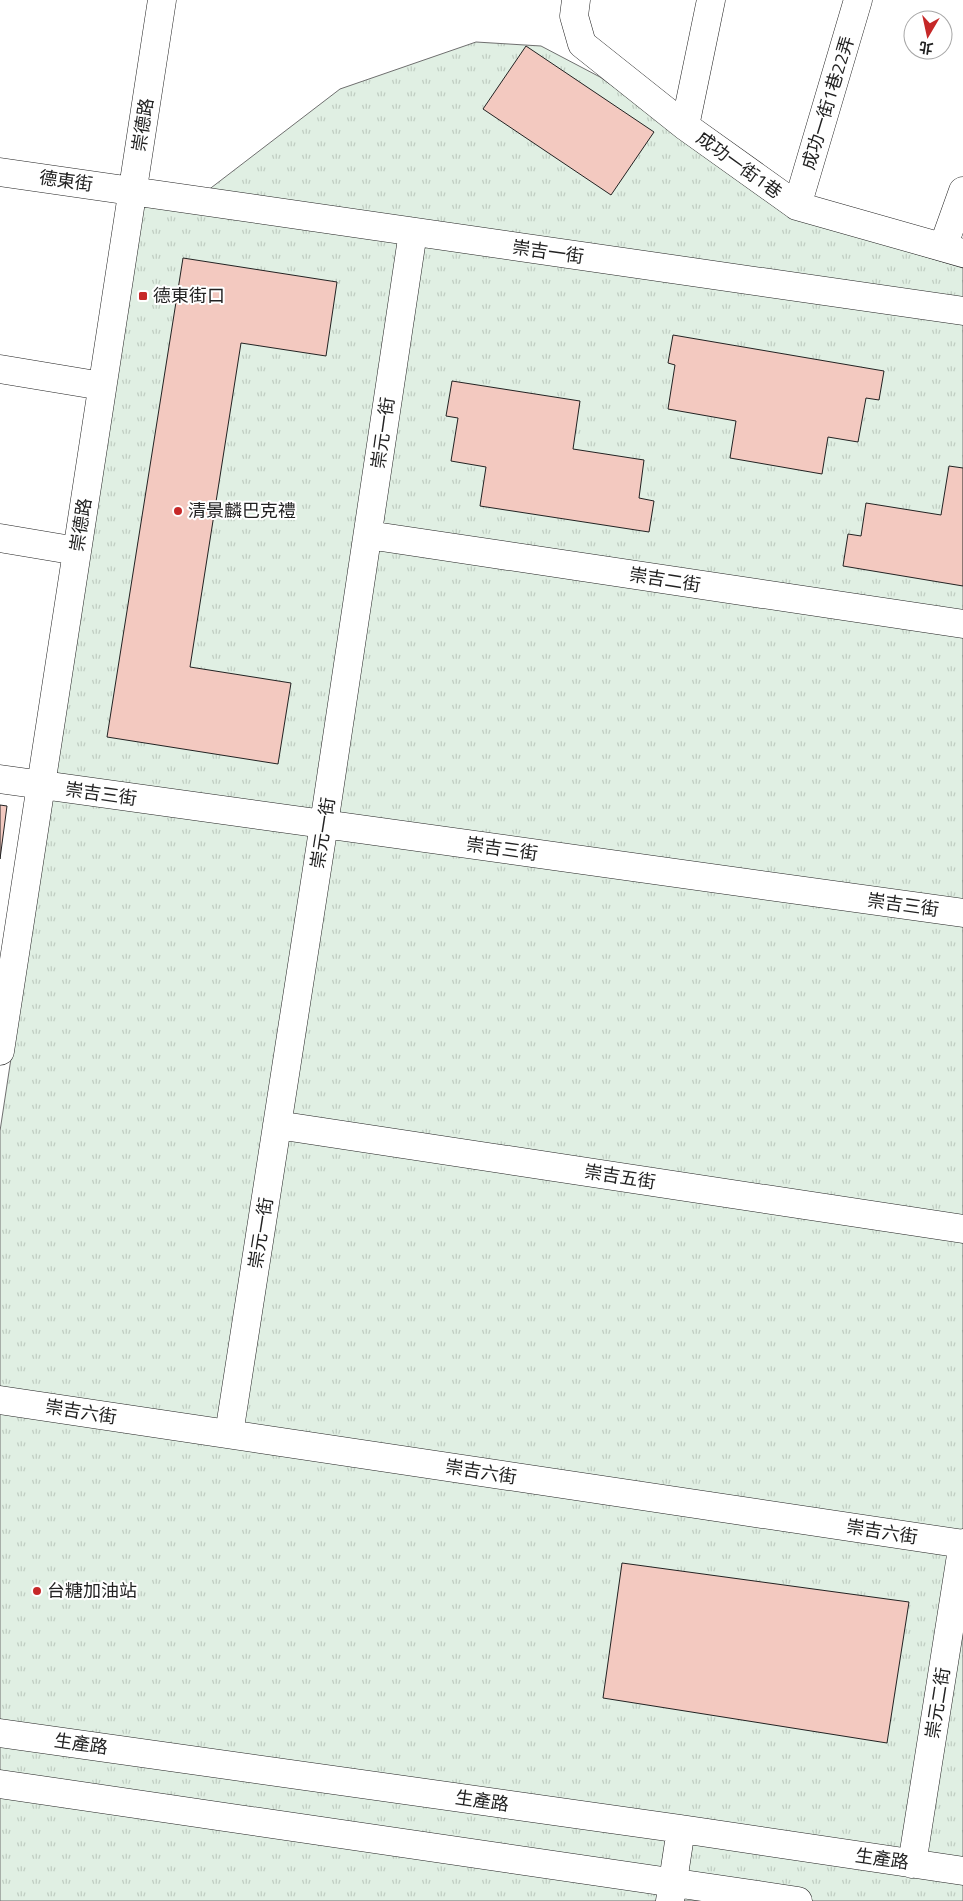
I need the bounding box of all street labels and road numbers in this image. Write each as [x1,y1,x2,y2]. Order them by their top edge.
street label: 成功一街1巷22弄 [794,33,861,173]
street label: 崇德路 [125,96,160,154]
street label: 成功一街1巷 [691,124,788,205]
street label: 德東街 [37,163,95,198]
street label: 崇吉一街 [511,233,586,270]
street label: 崇元一街 [364,395,401,470]
street label: 崇德路 [63,496,98,554]
street label: 崇吉二街 [627,561,703,598]
street label: 崇吉三街 [64,775,139,812]
street label: 崇元一街 [304,795,341,871]
street label: 崇吉三街 [465,830,540,867]
street label: 崇吉三街 [866,886,941,923]
street label: 崇吉五街 [582,1158,658,1195]
street label: 崇元一街 [242,1195,279,1271]
street label: 崇吉六街 [43,1393,119,1430]
street label: 崇吉六街 [443,1453,519,1490]
street label: 崇吉六街 [844,1513,920,1550]
street label: 崇元二街 [919,1665,956,1741]
street label: 生產路 [52,1726,110,1761]
street label: 生產路 [453,1783,511,1818]
street label: 生產路 [853,1841,911,1876]

